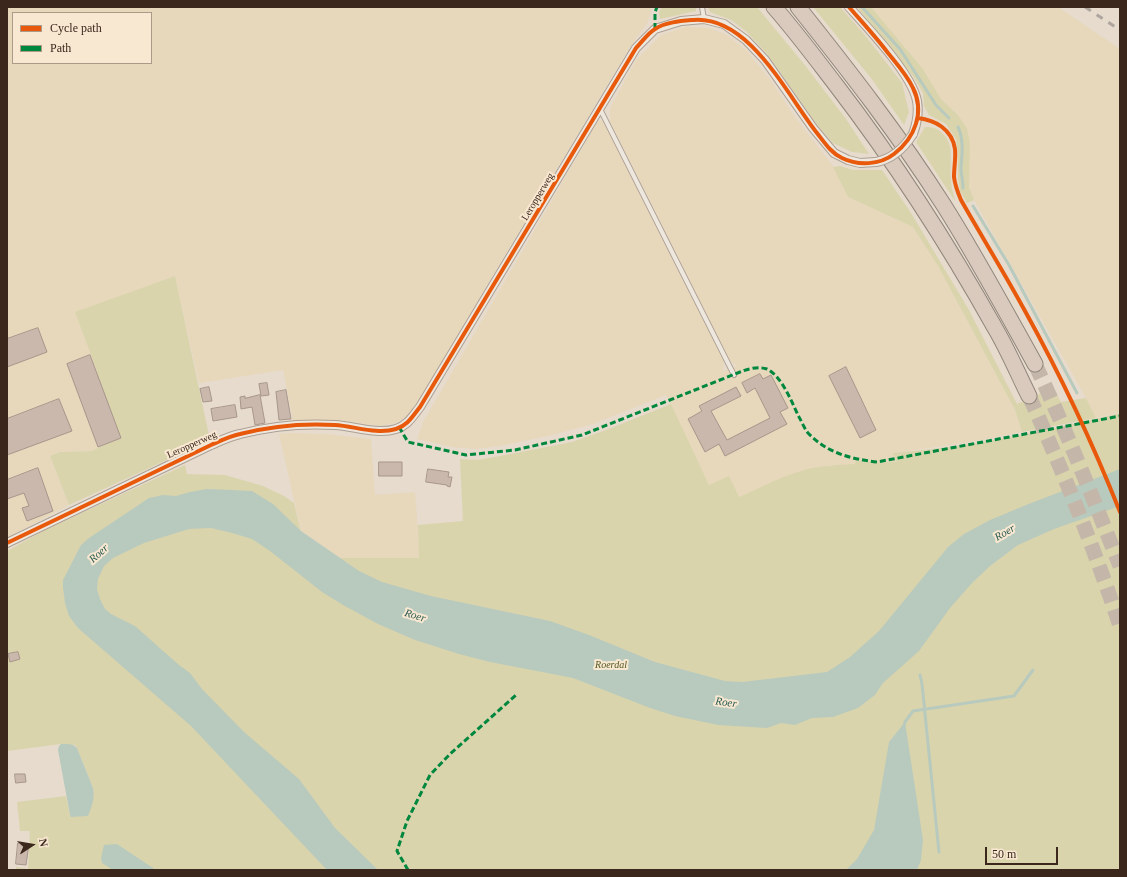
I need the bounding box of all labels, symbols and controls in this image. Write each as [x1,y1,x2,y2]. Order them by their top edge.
legend [12,12,152,64]
text: Cycle path [50,21,102,35]
text: Path [50,41,71,55]
street label: Leropperweg [519,171,557,223]
street label: Leropperweg [165,429,219,461]
water label: Roer [992,522,1018,544]
water label: Roer [87,542,111,566]
water label: Roer [403,607,427,625]
park label: Roerdal [595,659,627,671]
water label: Roer [714,695,738,711]
north arrow [12,825,52,865]
text: N [37,837,50,848]
scale bar [987,839,1060,865]
text: 50 m [992,847,1016,861]

